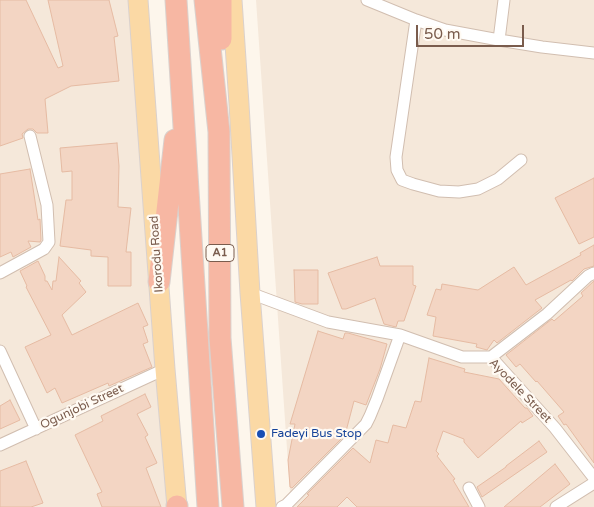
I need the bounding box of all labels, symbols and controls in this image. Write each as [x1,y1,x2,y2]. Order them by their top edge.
scale bar [419,15,526,47]
text: 50 m [424,25,461,43]
street label: Ikorodu Road [147,215,167,293]
road number: A1 [206,244,234,262]
street label: Ayodele Street [486,356,554,426]
street label: Ogunjobi Street [38,381,126,433]
place label: Fadeyi Bus Stop [271,427,362,441]
marker: Fadeyi Bus Stop [255,428,267,440]

